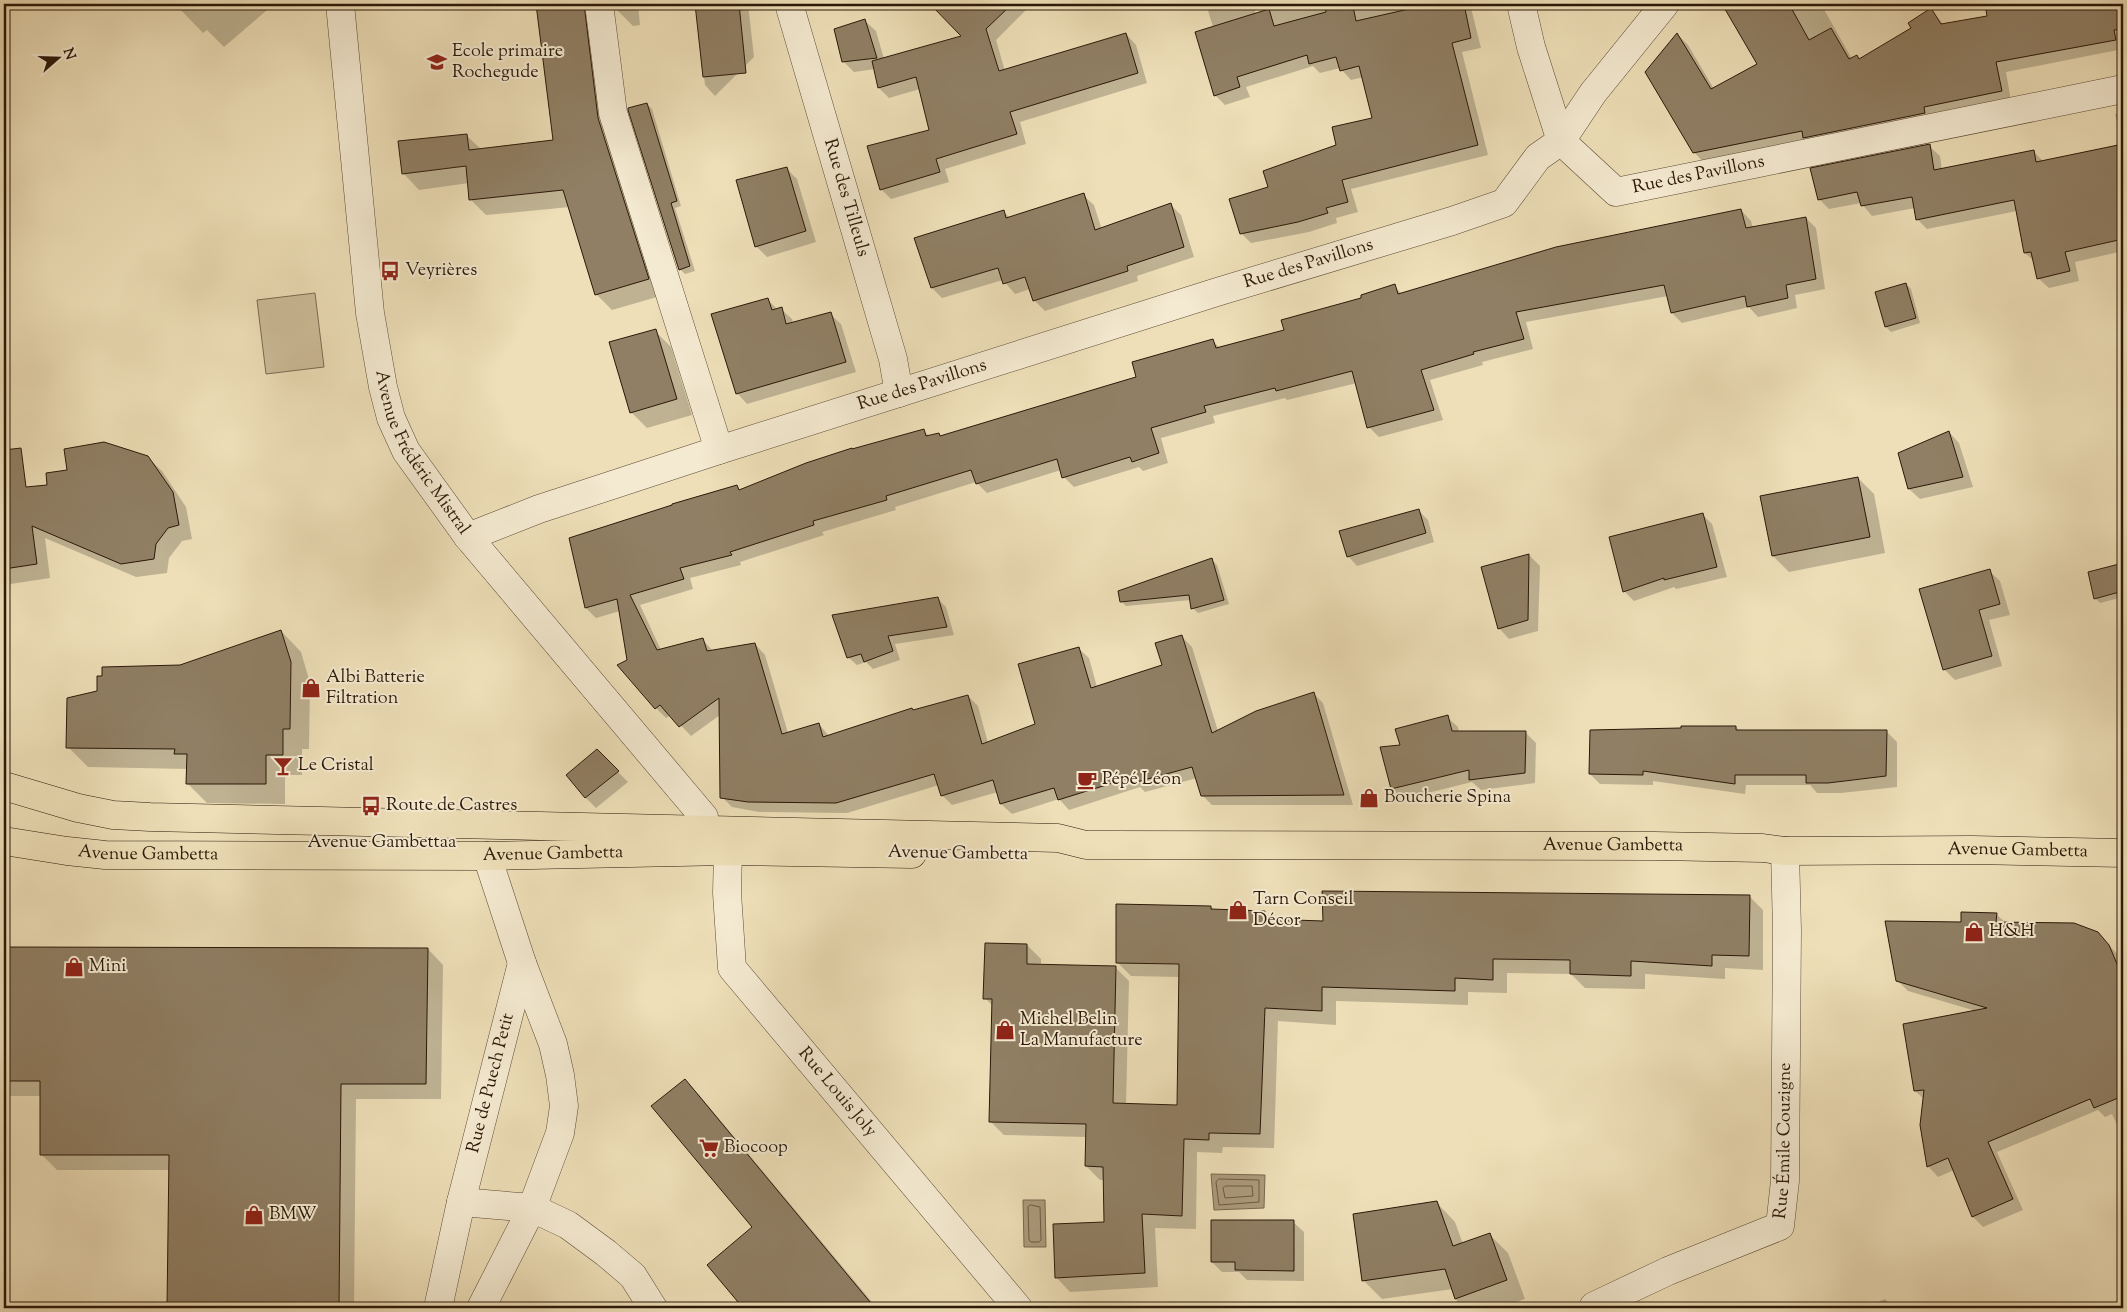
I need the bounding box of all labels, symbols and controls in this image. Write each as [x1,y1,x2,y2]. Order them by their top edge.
north arrow [32,32,82,82]
place label: Ecole primaire Rochegude [452,39,563,86]
text: N [57,46,80,63]
school or university icon: Ecole primaire Rochegude [426,51,448,73]
street label: Rue des Tilleuls [816,136,875,260]
street label: Rue des Pavillons [1630,149,1767,201]
street label: Rue des Pavillons [1241,232,1377,296]
place label: Veyrières [405,258,477,284]
bus stop icon: Veyrières [379,260,401,282]
street label: Rue des Pavillons [854,353,990,418]
street label: Avenue Frédéric Mistral [367,368,476,541]
place label: Albi Batterie Filtration [326,665,425,712]
shop icon: Albi Batterie Filtration [300,677,322,699]
place label: Le Cristal [298,753,374,779]
bar icon: Le Cristal [272,755,294,777]
place label: Pépé Léon [1102,767,1182,793]
cafe icon: Pépé Léon [1076,769,1098,791]
place label: Boucherie Spina [1384,785,1511,811]
shop icon: Boucherie Spina [1358,787,1380,809]
place label: Route de Castres [386,793,517,819]
bus stop icon: Route de Castres [360,795,382,817]
street label: Avenue Gambettaa [308,830,456,856]
street label: Avenue Gambetta [1543,833,1683,860]
street label: Avenue Gambetta [1947,837,2088,865]
street label: Avenue Gambetta [76,839,218,868]
street label: Avenue Gambetta [482,840,624,869]
street label: Avenue Gambetta [888,840,1028,868]
place label: Tarn Conseil Décor [1253,887,1353,934]
shop icon: Tarn Conseil Décor [1227,899,1249,921]
place label: H&H [1989,919,2035,945]
shop icon: H&H [1963,921,1985,943]
place label: Mini [89,954,126,980]
shop icon: Mini [63,956,85,978]
place label: Michel Belin La Manufacture [1020,1007,1143,1054]
street label: Rue de Puech Petit [461,1011,522,1156]
shop icon: Michel Belin La Manufacture [994,1019,1016,1041]
street label: Rue Louis Joly [791,1042,882,1143]
street label: Rue Émile Couzigne [1768,1062,1799,1220]
place label: Biocoop [724,1135,788,1161]
supermarket icon: Biocoop [698,1137,720,1159]
place label: BMW [269,1202,317,1228]
shop icon: BMW [243,1204,265,1226]

